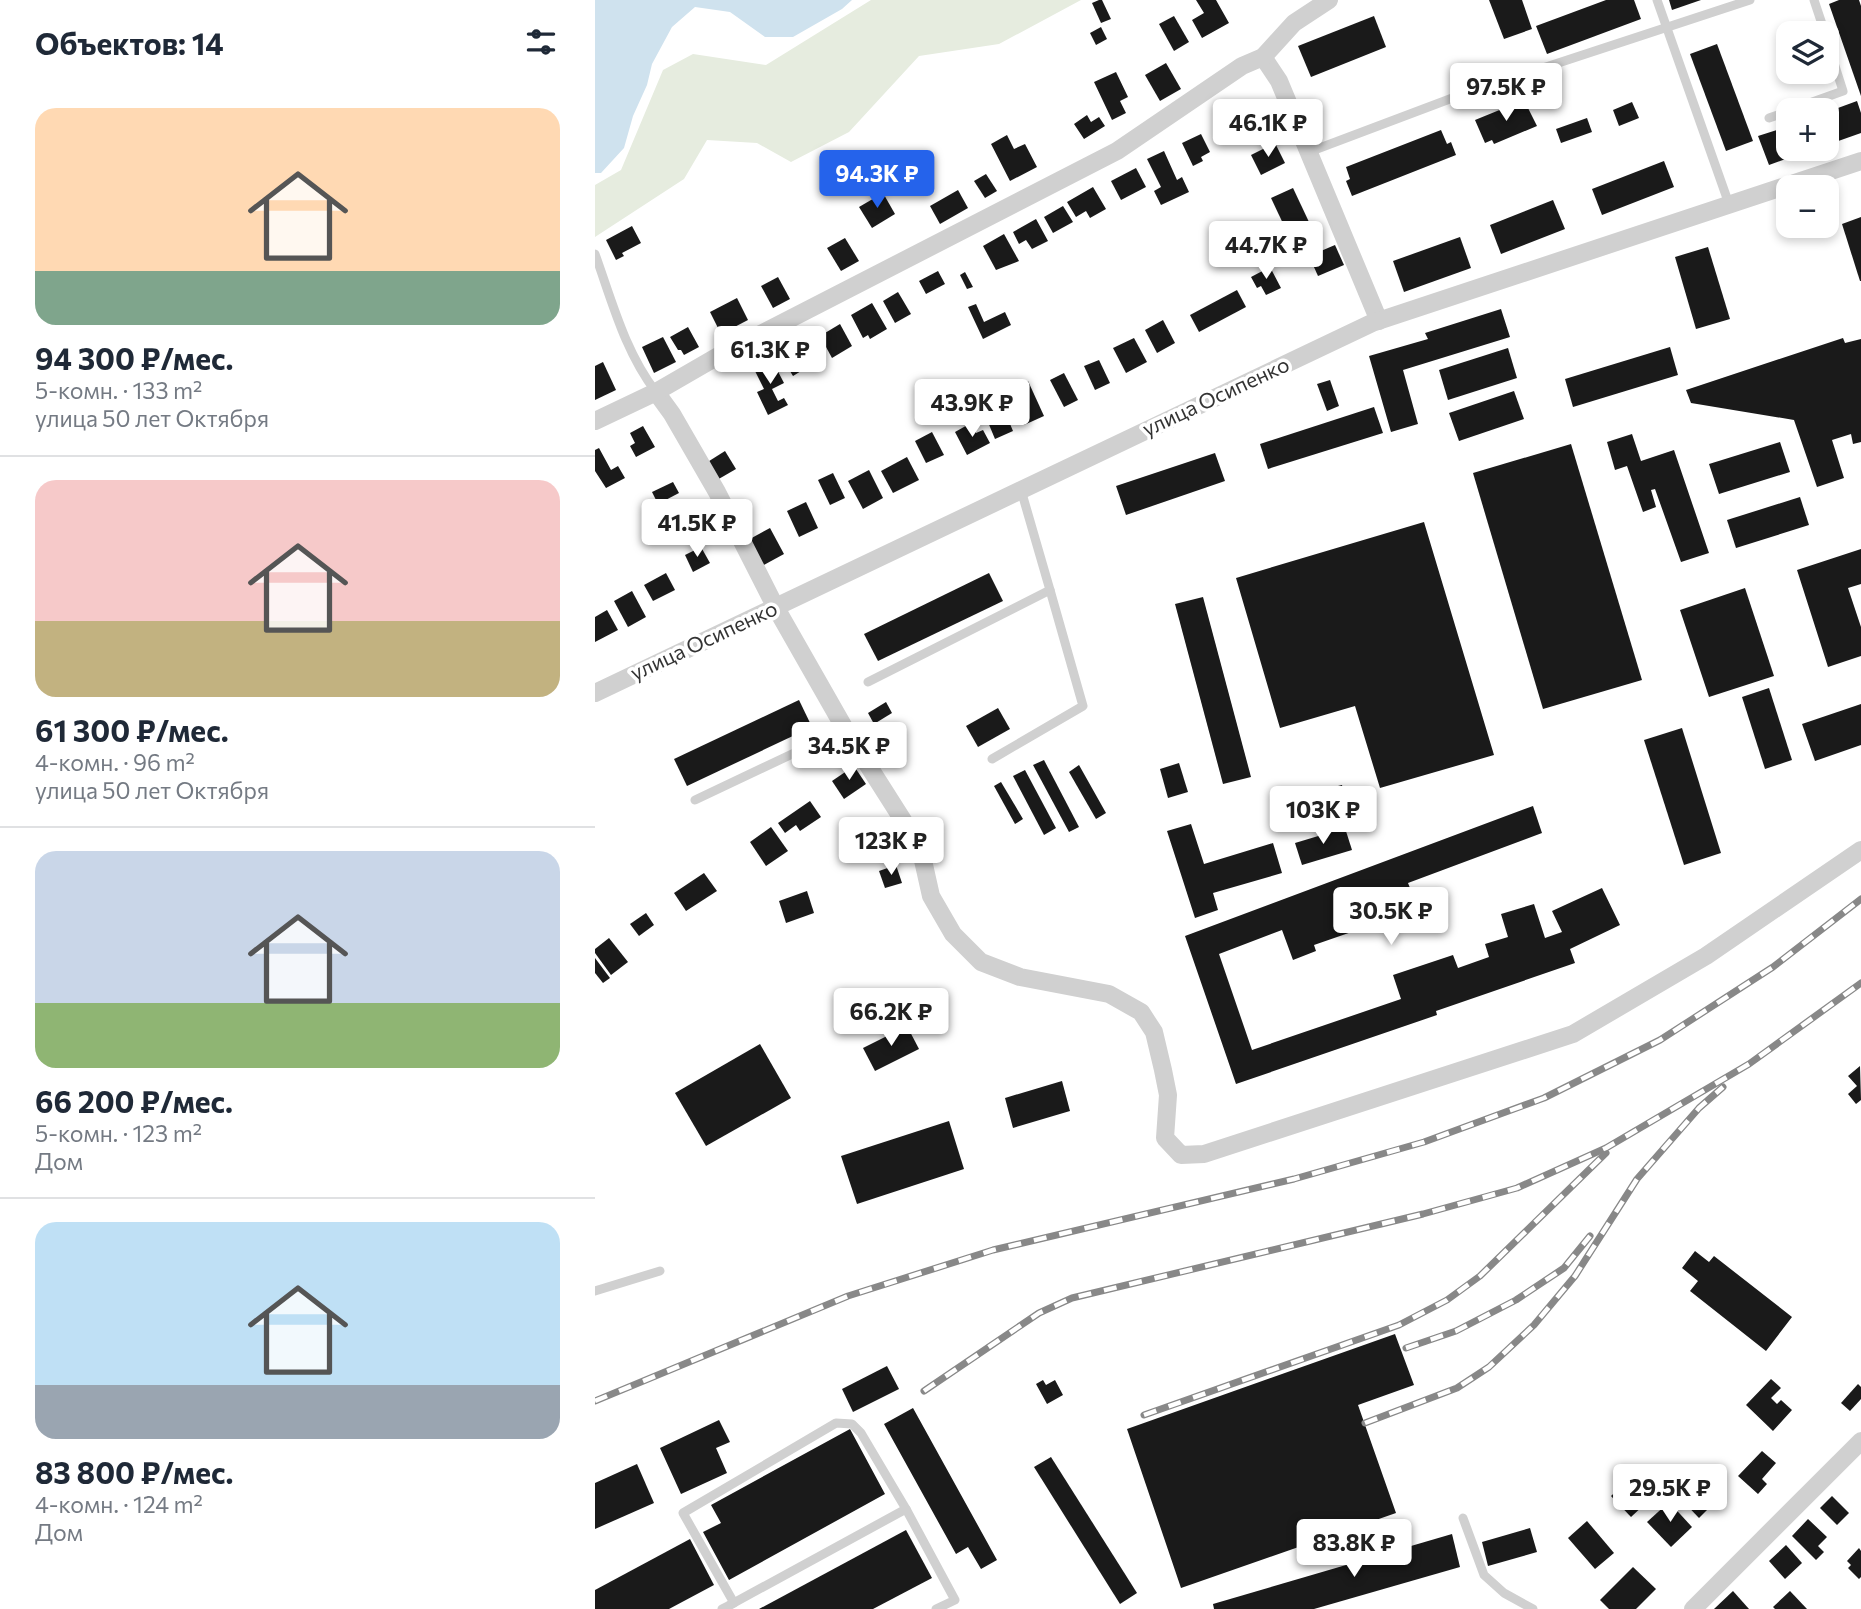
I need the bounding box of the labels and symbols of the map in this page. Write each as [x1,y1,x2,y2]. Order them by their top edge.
pin: 97.5K ₽ [1441,64,1571,123]
pin: 46.1K ₽ [1203,100,1333,159]
pin: 94.3K ₽ [812,150,942,210]
pin: 44.7K ₽ [1201,222,1331,281]
pin: 61.3K ₽ [705,326,835,386]
street label: улица Осипенко [1138,351,1293,441]
pin: 43.9K ₽ [907,380,1037,439]
pin: 41.5K ₽ [632,500,762,559]
street label: улица Осипенко [626,595,781,685]
pin: 34.5K ₽ [784,722,914,782]
pin: 103K ₽ [1266,786,1380,846]
pin: 123K ₽ [834,818,948,877]
pin: 30.5K ₽ [1326,888,1456,947]
pin: 66.2K ₽ [826,988,956,1048]
pin: 29.5K ₽ [1605,1464,1735,1524]
pin: 83.8K ₽ [1289,1520,1419,1579]

